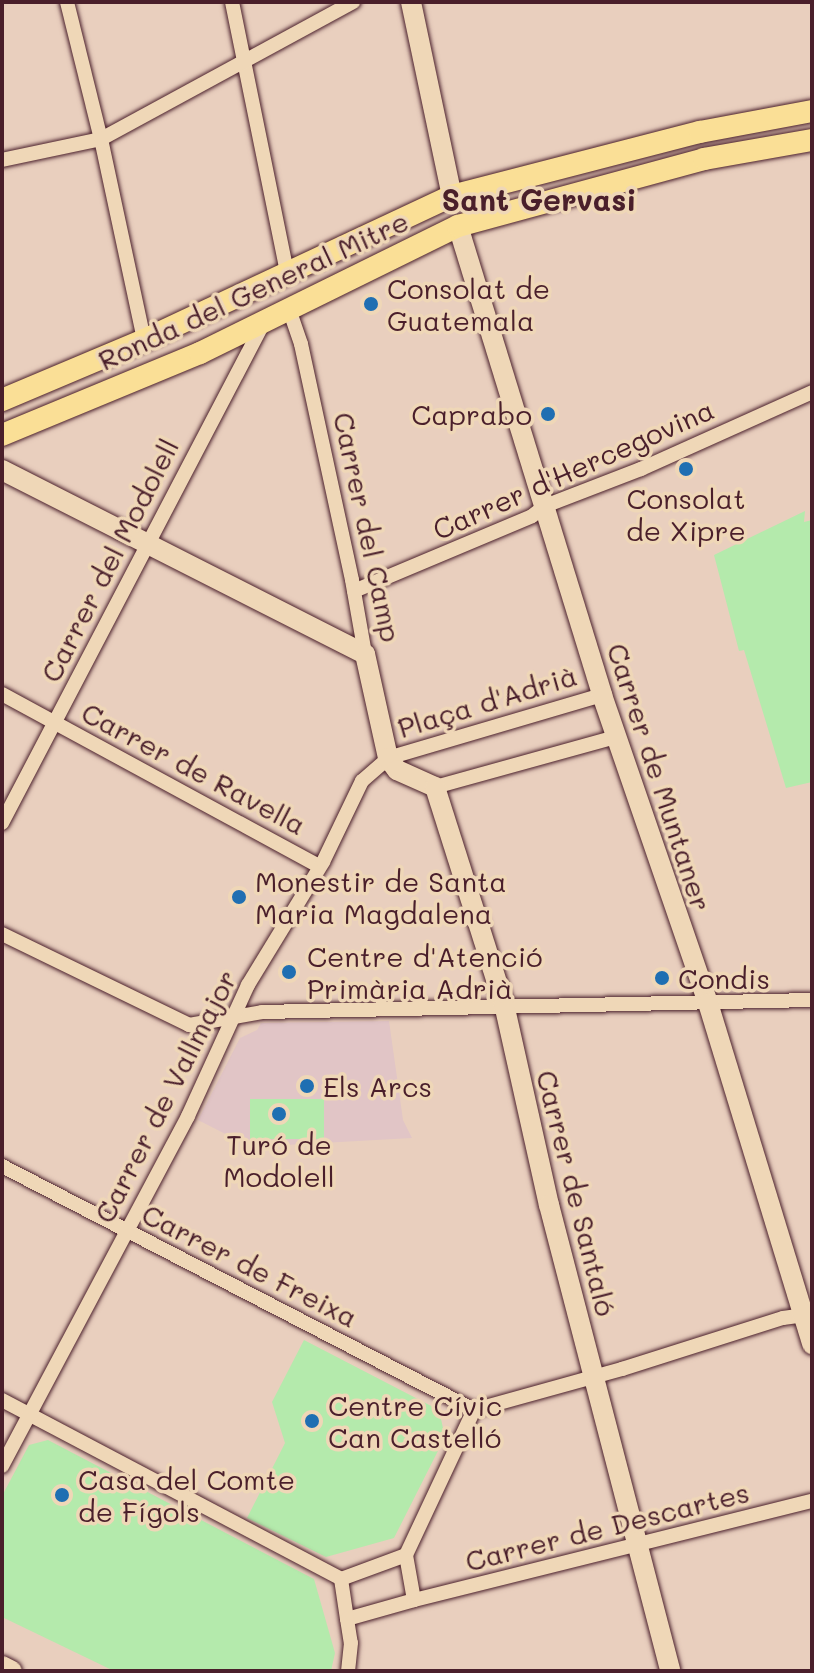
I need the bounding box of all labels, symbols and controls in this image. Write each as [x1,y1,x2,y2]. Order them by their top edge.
district label: Sant Gervasi [441,181,637,217]
street label: Ronda del General Mitre [93,203,413,377]
place label: Consolat de Guatemala [387,271,550,337]
marker: Consolat de Guatemala [362,295,380,313]
street label: Carrer d'Hercegovina [427,392,719,546]
place label: Caprabo [411,397,532,431]
marker: Caprabo [539,405,557,423]
street label: Carrer del Camp [327,409,409,645]
street label: Carrer del Modolell [33,433,185,687]
marker: Consolat de Xipre [677,460,695,478]
place label: Consolat de Xipre [626,481,746,547]
street label: Carrer de Muntaner [601,639,719,915]
street label: Plaça d'Adrià [393,658,581,744]
street label: Carrer de Ravella [76,695,312,841]
place label: Monestir de Santa Maria Magdalena [255,864,507,930]
marker: Monestir de Santa Maria Magdalena [230,888,248,906]
place label: Centre d'Atenció Primària Adrià [307,939,543,1005]
marker: Centre d'Atenció Primària Adrià [278,961,300,983]
place label: Condis [678,961,770,995]
street label: Carrer de Vallmajor [87,964,243,1228]
marker: Condis [653,969,671,987]
street label: Carrer de Santaló [530,1067,624,1319]
place label: Els Arcs [323,1069,432,1103]
marker: Els Arcs [298,1077,316,1095]
marker: Turó de Modolell [270,1105,288,1123]
place label: Turó de Modolell [223,1127,335,1193]
street label: Carrer de Freixa [137,1196,363,1334]
place label: Centre Cívic Can Castelló [328,1388,502,1454]
marker: Centre Cívic Can Castelló [303,1412,321,1430]
place label: Casa del Comte de Fígols [78,1462,295,1528]
street label: Carrer de Descartes [462,1474,752,1578]
marker: Casa del Comte de Fígols [53,1486,71,1504]

